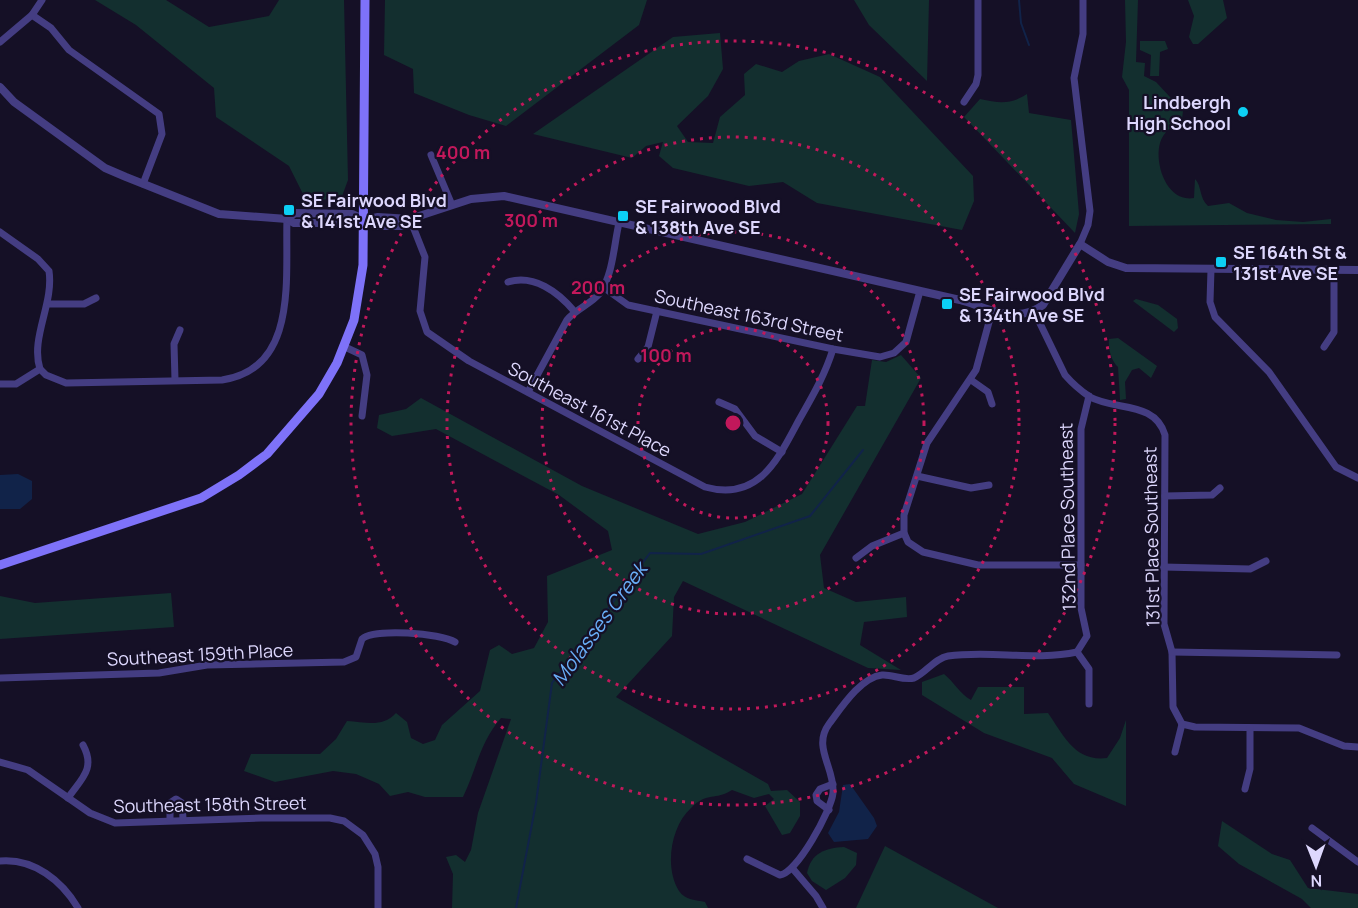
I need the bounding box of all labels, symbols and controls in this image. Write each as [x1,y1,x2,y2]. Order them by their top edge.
place label: Lindbergh High School [1126,90,1231,135]
marker: Lindbergh High School [1236,105,1250,119]
text: 400 m [436,140,490,164]
place label: SE Fairwood Blvd & 141st Ave SE [301,188,447,233]
place label: SE Fairwood Blvd & 138th Ave SE [635,194,781,239]
marker: SE Fairwood Blvd & 141st Ave SE [282,203,296,217]
text: 300 m [504,208,558,232]
marker: SE Fairwood Blvd & 138th Ave SE [616,209,630,223]
place label: SE 164th St & 131st Ave SE [1233,240,1347,285]
marker: SE 164th St & 131st Ave SE [1214,255,1228,269]
text: 200 m [571,275,625,299]
place label: SE Fairwood Blvd & 134th Ave SE [959,282,1105,327]
street label: Southeast 163rd Street [652,283,846,347]
marker: SE Fairwood Blvd & 134th Ave SE [940,297,954,311]
text: 100 m [640,343,692,367]
street label: Southeast 161st Place [504,356,676,462]
centre of rings [723,413,743,433]
street label: 132nd Place Southeast [1053,423,1081,611]
street label: 131st Place Southeast [1137,447,1165,627]
water label: Molasses Creek [545,554,655,691]
street label: Southeast 159th Place [106,637,294,671]
street label: Southeast 158th Street [113,790,307,818]
north arrow [1286,836,1346,896]
text: N [1310,870,1322,892]

